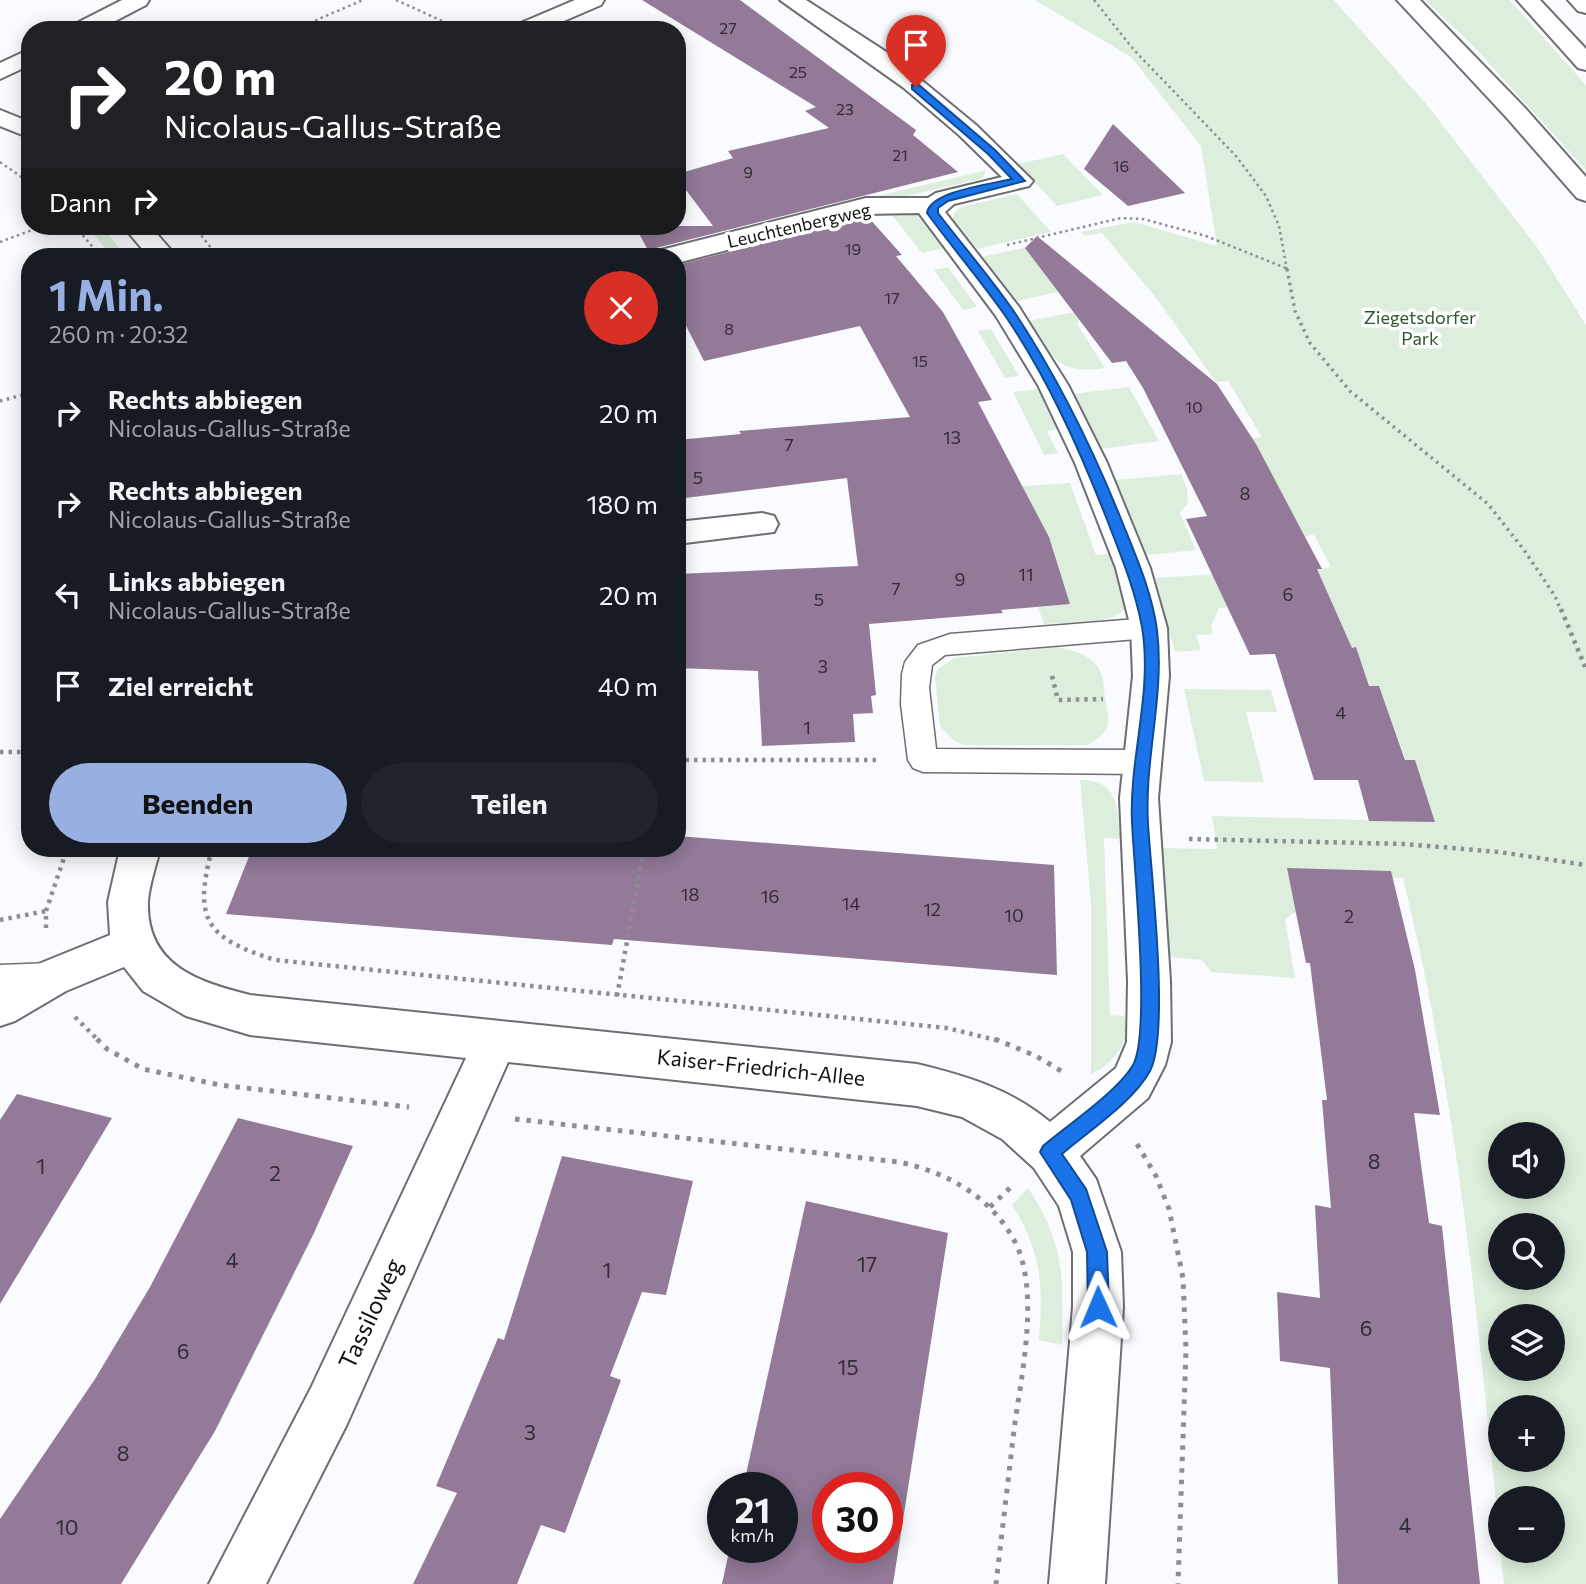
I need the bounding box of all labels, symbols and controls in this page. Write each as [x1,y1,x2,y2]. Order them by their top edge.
pin [886,15,946,87]
house number: 27 [719,18,737,37]
icon: arrive [897,26,935,64]
text: 20 m [164,45,276,105]
icon: right [49,49,140,140]
house number: 25 [789,62,807,81]
house number: 23 [836,99,854,118]
text: Nicolaus-Gallus-Straße [164,105,502,145]
house number: 21 [892,145,908,164]
house number: 16 [1113,156,1129,175]
house number: 9 [743,162,753,181]
icon: right [126,182,164,220]
text: Dann [49,186,112,217]
street label: Leuchtenbergweg [725,198,873,252]
house number: 19 [845,239,861,258]
text: 1 Min. [49,268,164,320]
button: close [584,271,658,345]
house number: 17 [884,288,900,307]
park label: Ziegetsdorfer Park [1364,306,1476,349]
house number: 8 [724,319,734,338]
text: 260 m · 20:32 [49,320,188,348]
house number: 15 [912,351,928,370]
text: Rechts abbiegen [108,383,303,414]
icon: right [49,394,87,432]
text: 20 m [599,397,658,428]
house number: 10 [1185,397,1203,416]
text: Nicolaus-Gallus-Straße [108,414,351,442]
house number: 13 [943,426,961,448]
house number: 7 [784,433,794,455]
house number: 5 [693,466,703,488]
text: Rechts abbiegen [108,474,303,505]
house number: 8 [1240,482,1251,504]
icon: right [49,485,87,523]
text: 180 m [586,488,658,519]
text: Nicolaus-Gallus-Straße [108,505,351,533]
house number: 11 [1018,563,1034,585]
text: Links abbiegen [108,565,286,596]
house number: 9 [955,568,965,590]
icon: left [49,576,87,614]
house number: 7 [891,577,901,599]
text: 20 m [599,579,658,610]
house number: 6 [1283,583,1293,605]
house number: 5 [814,588,824,610]
text: Nicolaus-Gallus-Straße [108,596,351,624]
house number: 3 [818,655,828,677]
icon: arrive [49,667,87,705]
text: Ziel erreicht [108,670,253,701]
text: 40 m [598,670,658,701]
house number: 4 [1336,701,1347,723]
house number: 1 [803,716,811,738]
button: Beenden [49,763,347,843]
button: Teilen [361,763,658,843]
house number: 18 [681,883,699,905]
house number: 16 [761,885,779,907]
house number: 14 [842,892,860,914]
house number: 12 [923,898,941,920]
house number: 10 [1004,904,1024,926]
house number: 2 [1344,905,1354,927]
street label: Kaiser-Friedrich-Allee [656,1043,866,1090]
map controls [1488,1122,1565,1563]
button: sound [1488,1122,1565,1199]
house number: 8 [1368,1148,1380,1173]
house number: 1 [37,1153,45,1178]
house number: 2 [269,1160,281,1185]
button: search [1488,1213,1565,1290]
house number: 4 [226,1247,239,1272]
house number: 17 [857,1251,877,1276]
street label: Tassiloweg [331,1254,408,1373]
house number: 1 [603,1257,611,1282]
position arrow [1061,1270,1135,1344]
button: layers [1488,1304,1565,1381]
house number: 6 [1360,1315,1372,1340]
house number: 6 [177,1338,189,1363]
house number: 15 [837,1354,859,1379]
button: + [1488,1395,1565,1472]
house number: 3 [524,1419,536,1444]
house number: 8 [117,1440,129,1465]
speed limit sign: 30 [812,1472,903,1563]
button: − [1488,1486,1565,1563]
text: 21 [735,1487,770,1530]
house number: 4 [1399,1512,1412,1537]
house number: 10 [56,1514,78,1539]
text: km/h [731,1524,774,1546]

